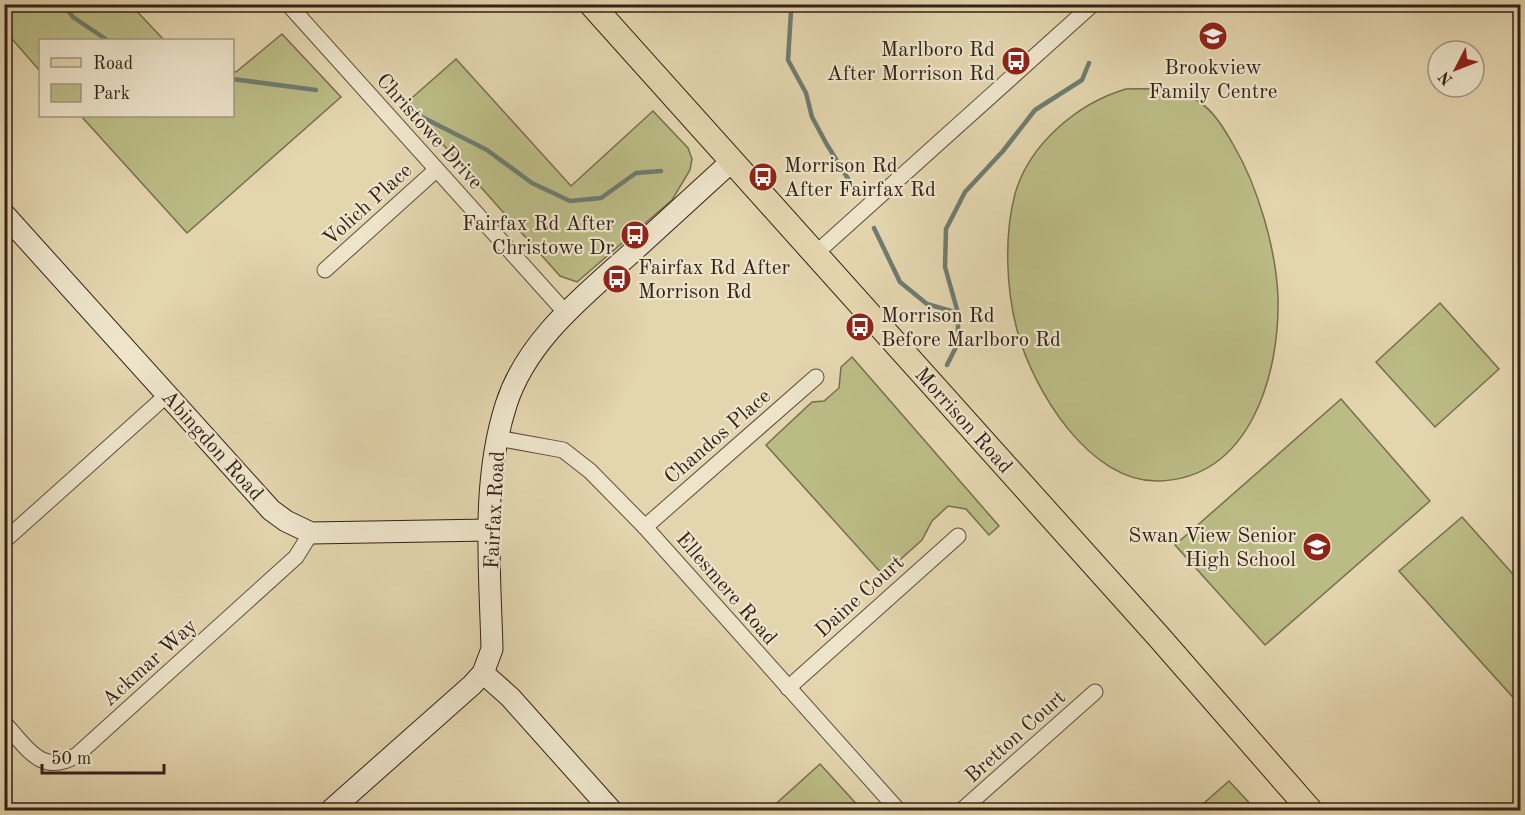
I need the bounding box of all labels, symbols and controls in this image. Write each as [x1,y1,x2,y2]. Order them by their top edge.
school or university icon: Brookview Family Centre [1197,20,1229,52]
legend [39,39,234,117]
north arrow [1426,39,1486,99]
place label: Marlboro Rd After Morrison Rd [827,40,995,85]
bus stop icon: Marlboro Rd After Morrison Rd [1000,45,1032,77]
text: Road [93,55,133,73]
place label: Brookview Family Centre [1149,58,1277,103]
text: N [1436,67,1456,88]
street label: Christowe Drive [372,70,486,194]
text: Park [93,85,130,103]
place label: Morrison Rd After Fairfax Rd [784,156,936,201]
street label: Volich Place [320,160,416,250]
bus stop icon: Morrison Rd After Fairfax Rd [747,161,779,193]
place label: Fairfax Rd After Christowe Dr [462,214,614,259]
bus stop icon: Fairfax Rd After Christowe Dr [619,219,651,251]
place label: Fairfax Rd After Morrison Rd [638,258,790,303]
bus stop icon: Fairfax Rd After Morrison Rd [601,263,633,295]
place label: Morrison Rd Before Marlboro Rd [881,306,1061,351]
bus stop icon: Morrison Rd Before Marlboro Rd [844,311,876,343]
street label: Morrison Road [910,364,1016,478]
street label: Chandos Place [661,386,775,489]
street label: Abingdon Road [157,387,267,505]
street label: Fairfax Road [482,450,509,570]
place label: Swan View Senior High School [1128,526,1296,571]
street label: Ellesmere Road [671,529,780,649]
school or university icon: Swan View Senior High School [1301,531,1333,563]
street label: Daine Court [812,552,908,642]
street label: Ackmar Way [99,615,201,711]
street label: Bretton Court [962,687,1070,787]
scale bar [42,737,164,775]
text: 50 m [51,750,91,768]

